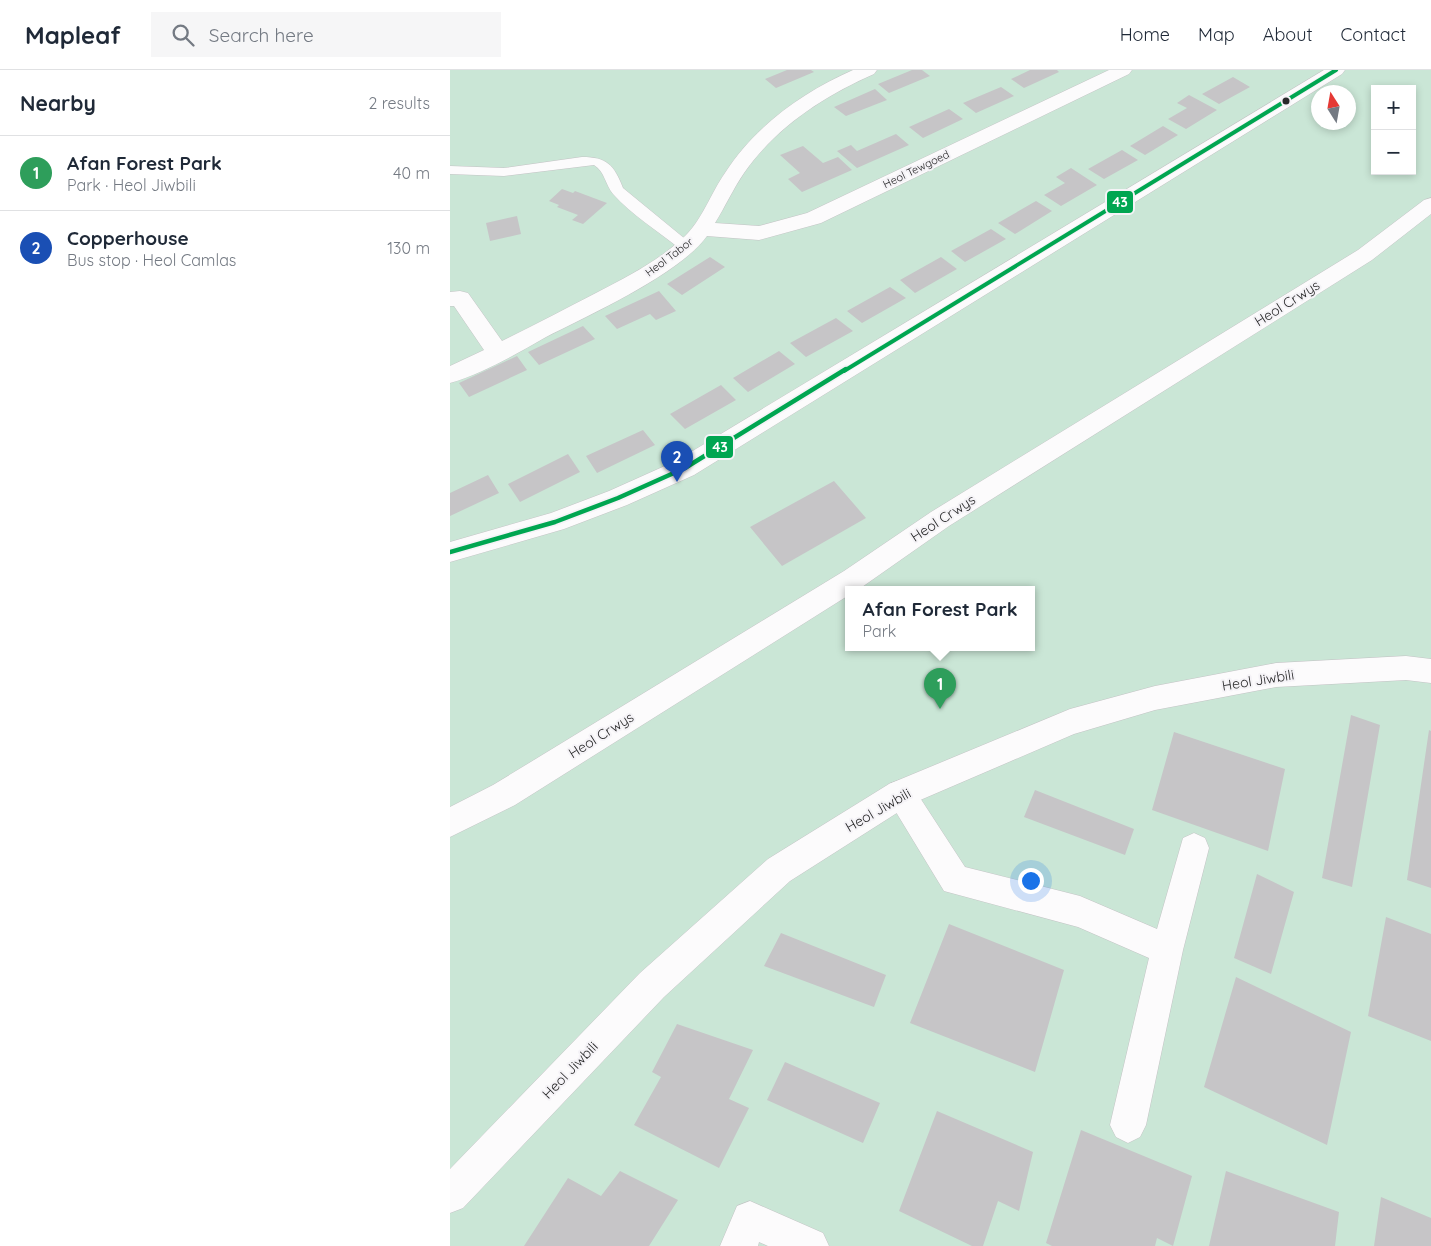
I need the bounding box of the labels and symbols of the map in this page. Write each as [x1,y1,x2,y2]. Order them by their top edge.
north arrow [1311,85,1356,130]
unlabelled marker [1281,96,1291,106]
street label: Heol Tewgoed [880,147,952,191]
line badge: 43 [1106,190,1134,214]
text: 43 [1112,193,1128,211]
street label: Heol Tabor [642,234,696,279]
street label: Heol Crwys [1251,276,1323,330]
line badge: 43 [705,435,734,459]
text: 43 [712,438,728,456]
pin: 2 [661,441,693,482]
street label: Heol Crwys [907,490,979,546]
street label: Heol Jiwbili [1221,665,1295,695]
pin: 1 [924,668,956,709]
street label: Heol Crwys [565,708,637,762]
street label: Heol Jiwbili [842,784,914,836]
your location [1018,868,1044,894]
street label: Heol Jiwbili [538,1038,602,1102]

